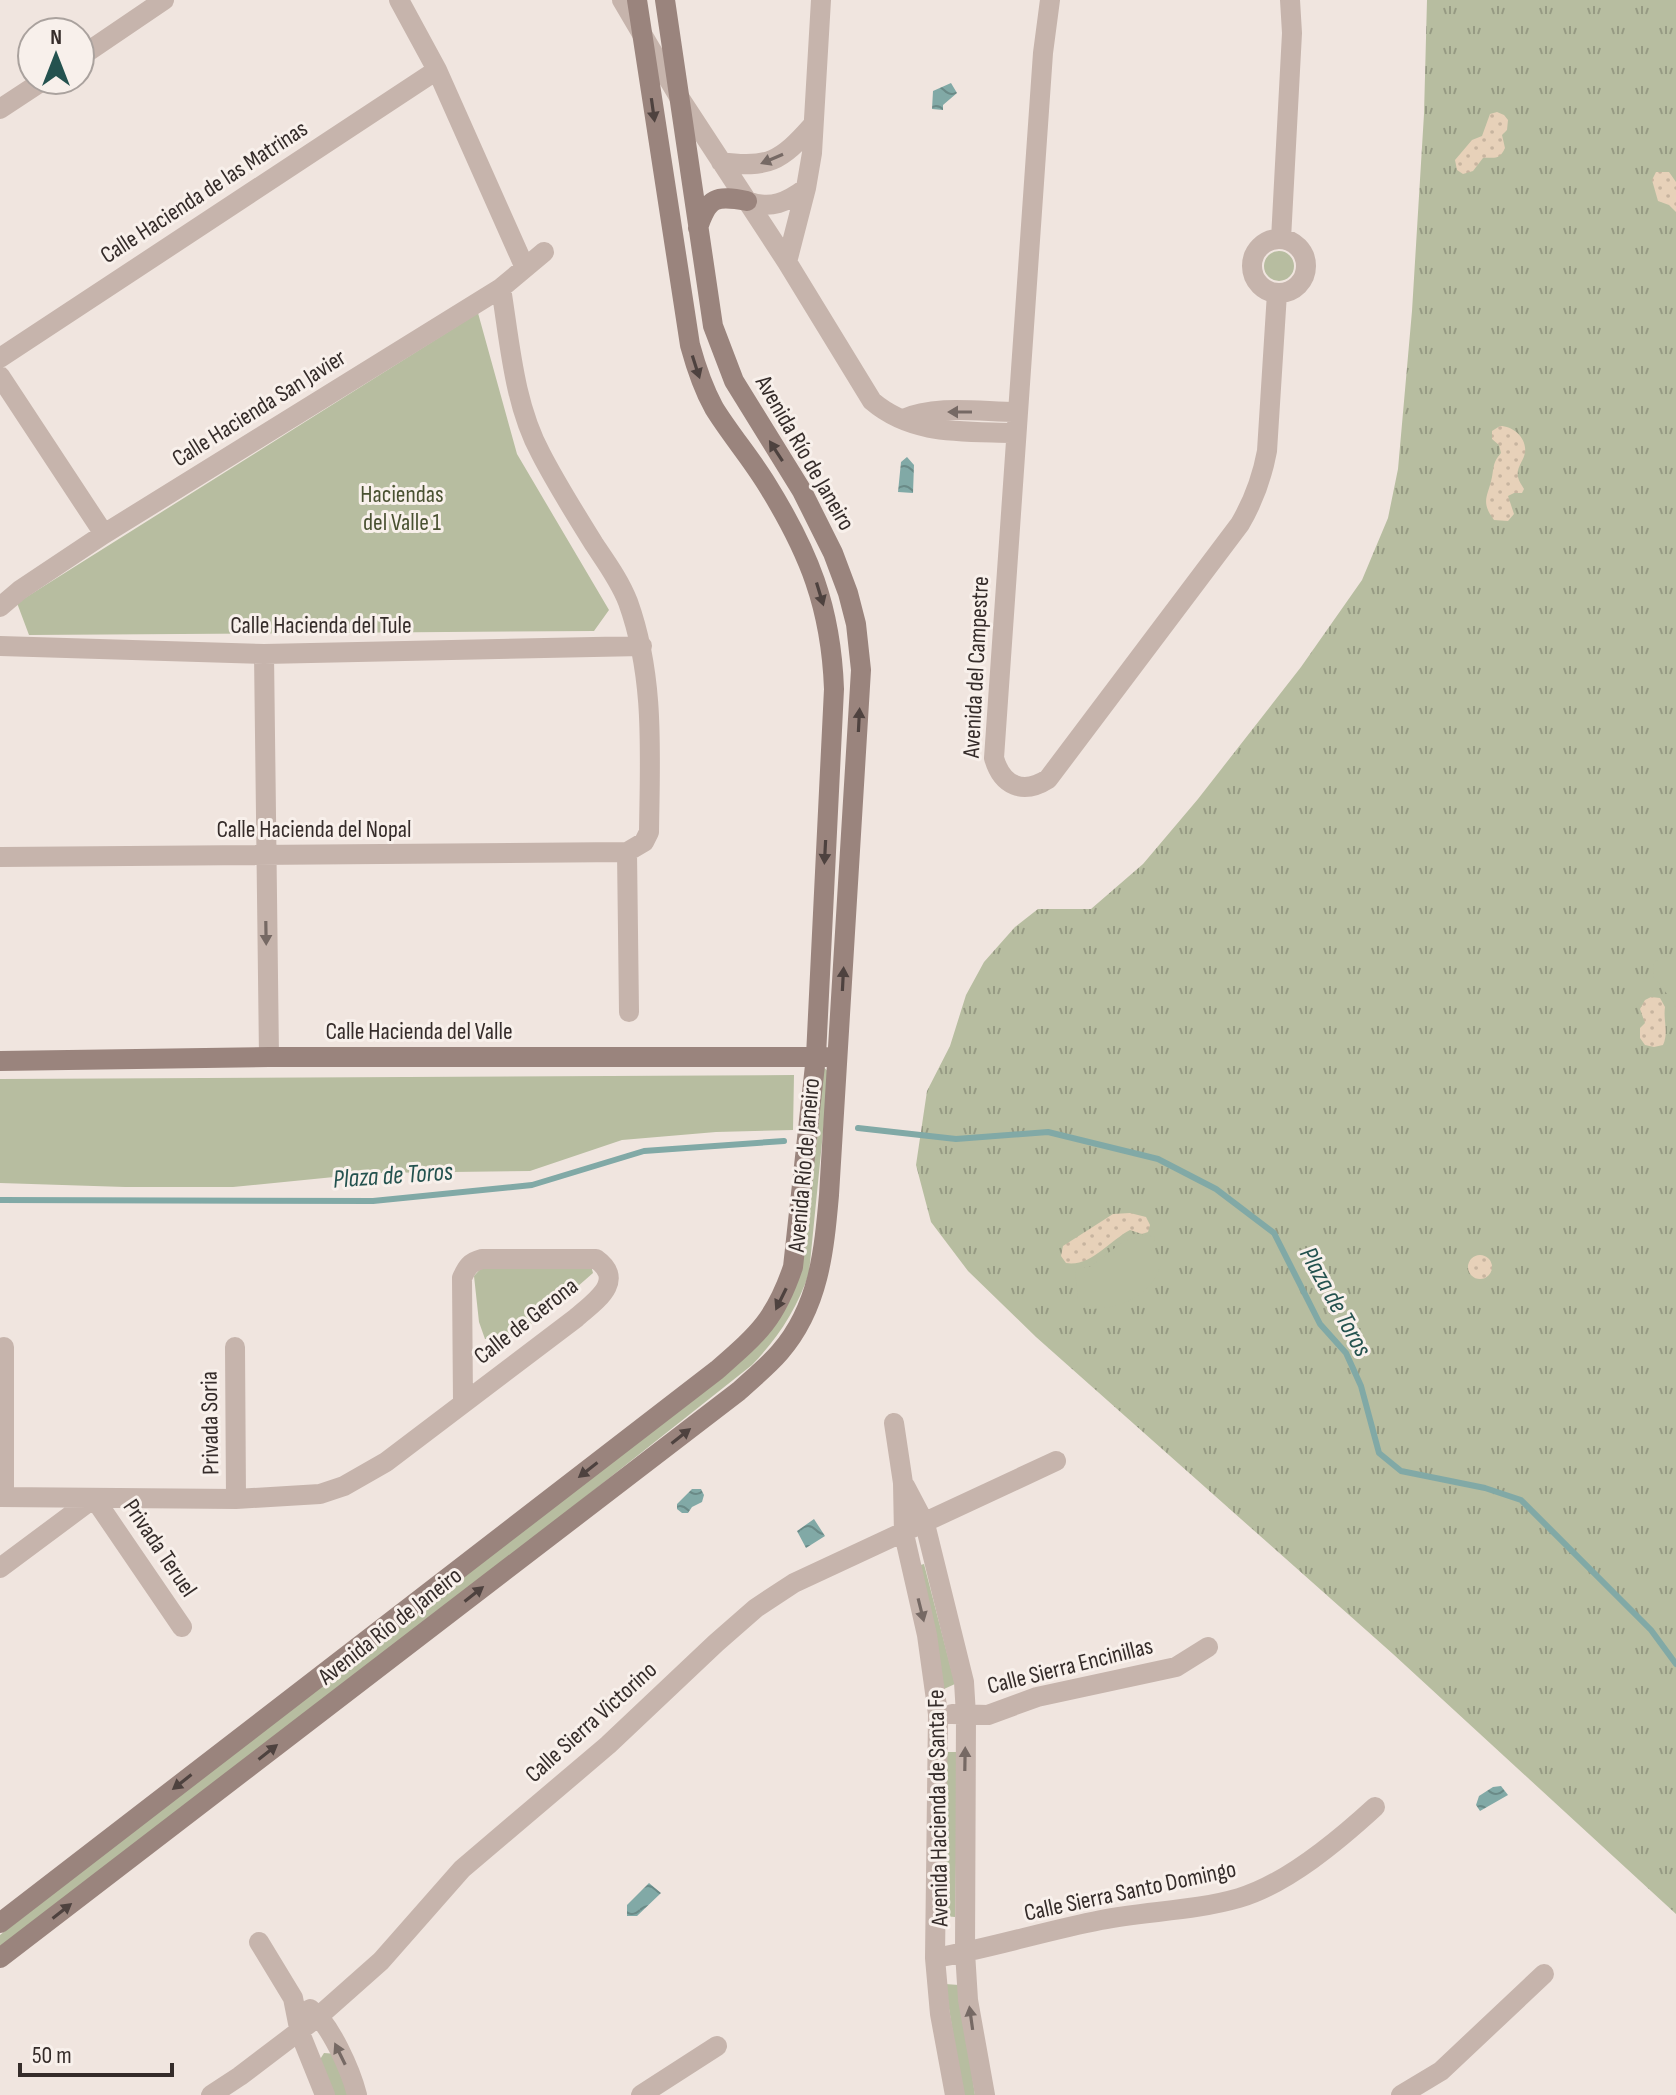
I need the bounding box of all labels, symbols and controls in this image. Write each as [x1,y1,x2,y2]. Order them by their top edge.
north arrow [16,16,96,96]
text: N [50,24,62,51]
one-way arrow [647,98,660,123]
street label: Calle Hacienda de las Matrinas [95,114,313,270]
one-way arrow [760,152,783,165]
street label: Calle Hacienda San Javier [167,343,351,473]
one-way arrow [691,355,703,379]
street label: Avenida Río de Janeiro [748,369,861,536]
one-way arrow [947,406,972,418]
one-way arrow [770,440,784,462]
park label: Haciendas del Valle 1 [360,480,444,537]
street label: Avenida del Campestre [957,575,995,760]
one-way arrow [814,582,827,606]
street label: Calle Hacienda del Tule [230,611,412,640]
one-way arrow [853,707,866,732]
street label: Calle Hacienda del Nopal [216,815,412,844]
one-way arrow [819,840,832,865]
one-way arrow [260,921,273,946]
one-way arrow [837,967,850,992]
street label: Calle Hacienda del Valle [325,1017,513,1046]
street label: Avenida Río de Janeiro [782,1077,826,1254]
water label: Plaza de Toros [332,1156,454,1196]
water label: Plaza de Toros [1292,1242,1378,1362]
street label: Calle de Gerona [468,1271,584,1371]
one-way arrow [774,1287,788,1310]
street label: Privada Soria [195,1371,225,1475]
one-way arrow [670,1428,691,1444]
one-way arrow [578,1461,598,1477]
street label: Privada Teruel [117,1494,203,1602]
street label: Avenida Río de Janeiro [312,1561,468,1692]
one-way arrow [464,1586,484,1602]
one-way arrow [915,1598,927,1623]
street label: Calle Sierra Encinillas [984,1631,1156,1701]
street label: Calle Sierra Victorino [519,1655,663,1789]
street label: Avenida Hacienda de Santa Fe [921,1689,955,1928]
one-way arrow [258,1745,278,1761]
one-way arrow [959,1746,971,1771]
one-way arrow [172,1774,192,1790]
street label: Calle Sierra Santo Domingo [1021,1854,1239,1928]
one-way arrow [52,1903,72,1919]
one-way arrow [964,2005,977,2030]
scale bar [20,2027,172,2077]
text: 50 m [32,2041,72,2070]
one-way arrow [333,2043,347,2066]

